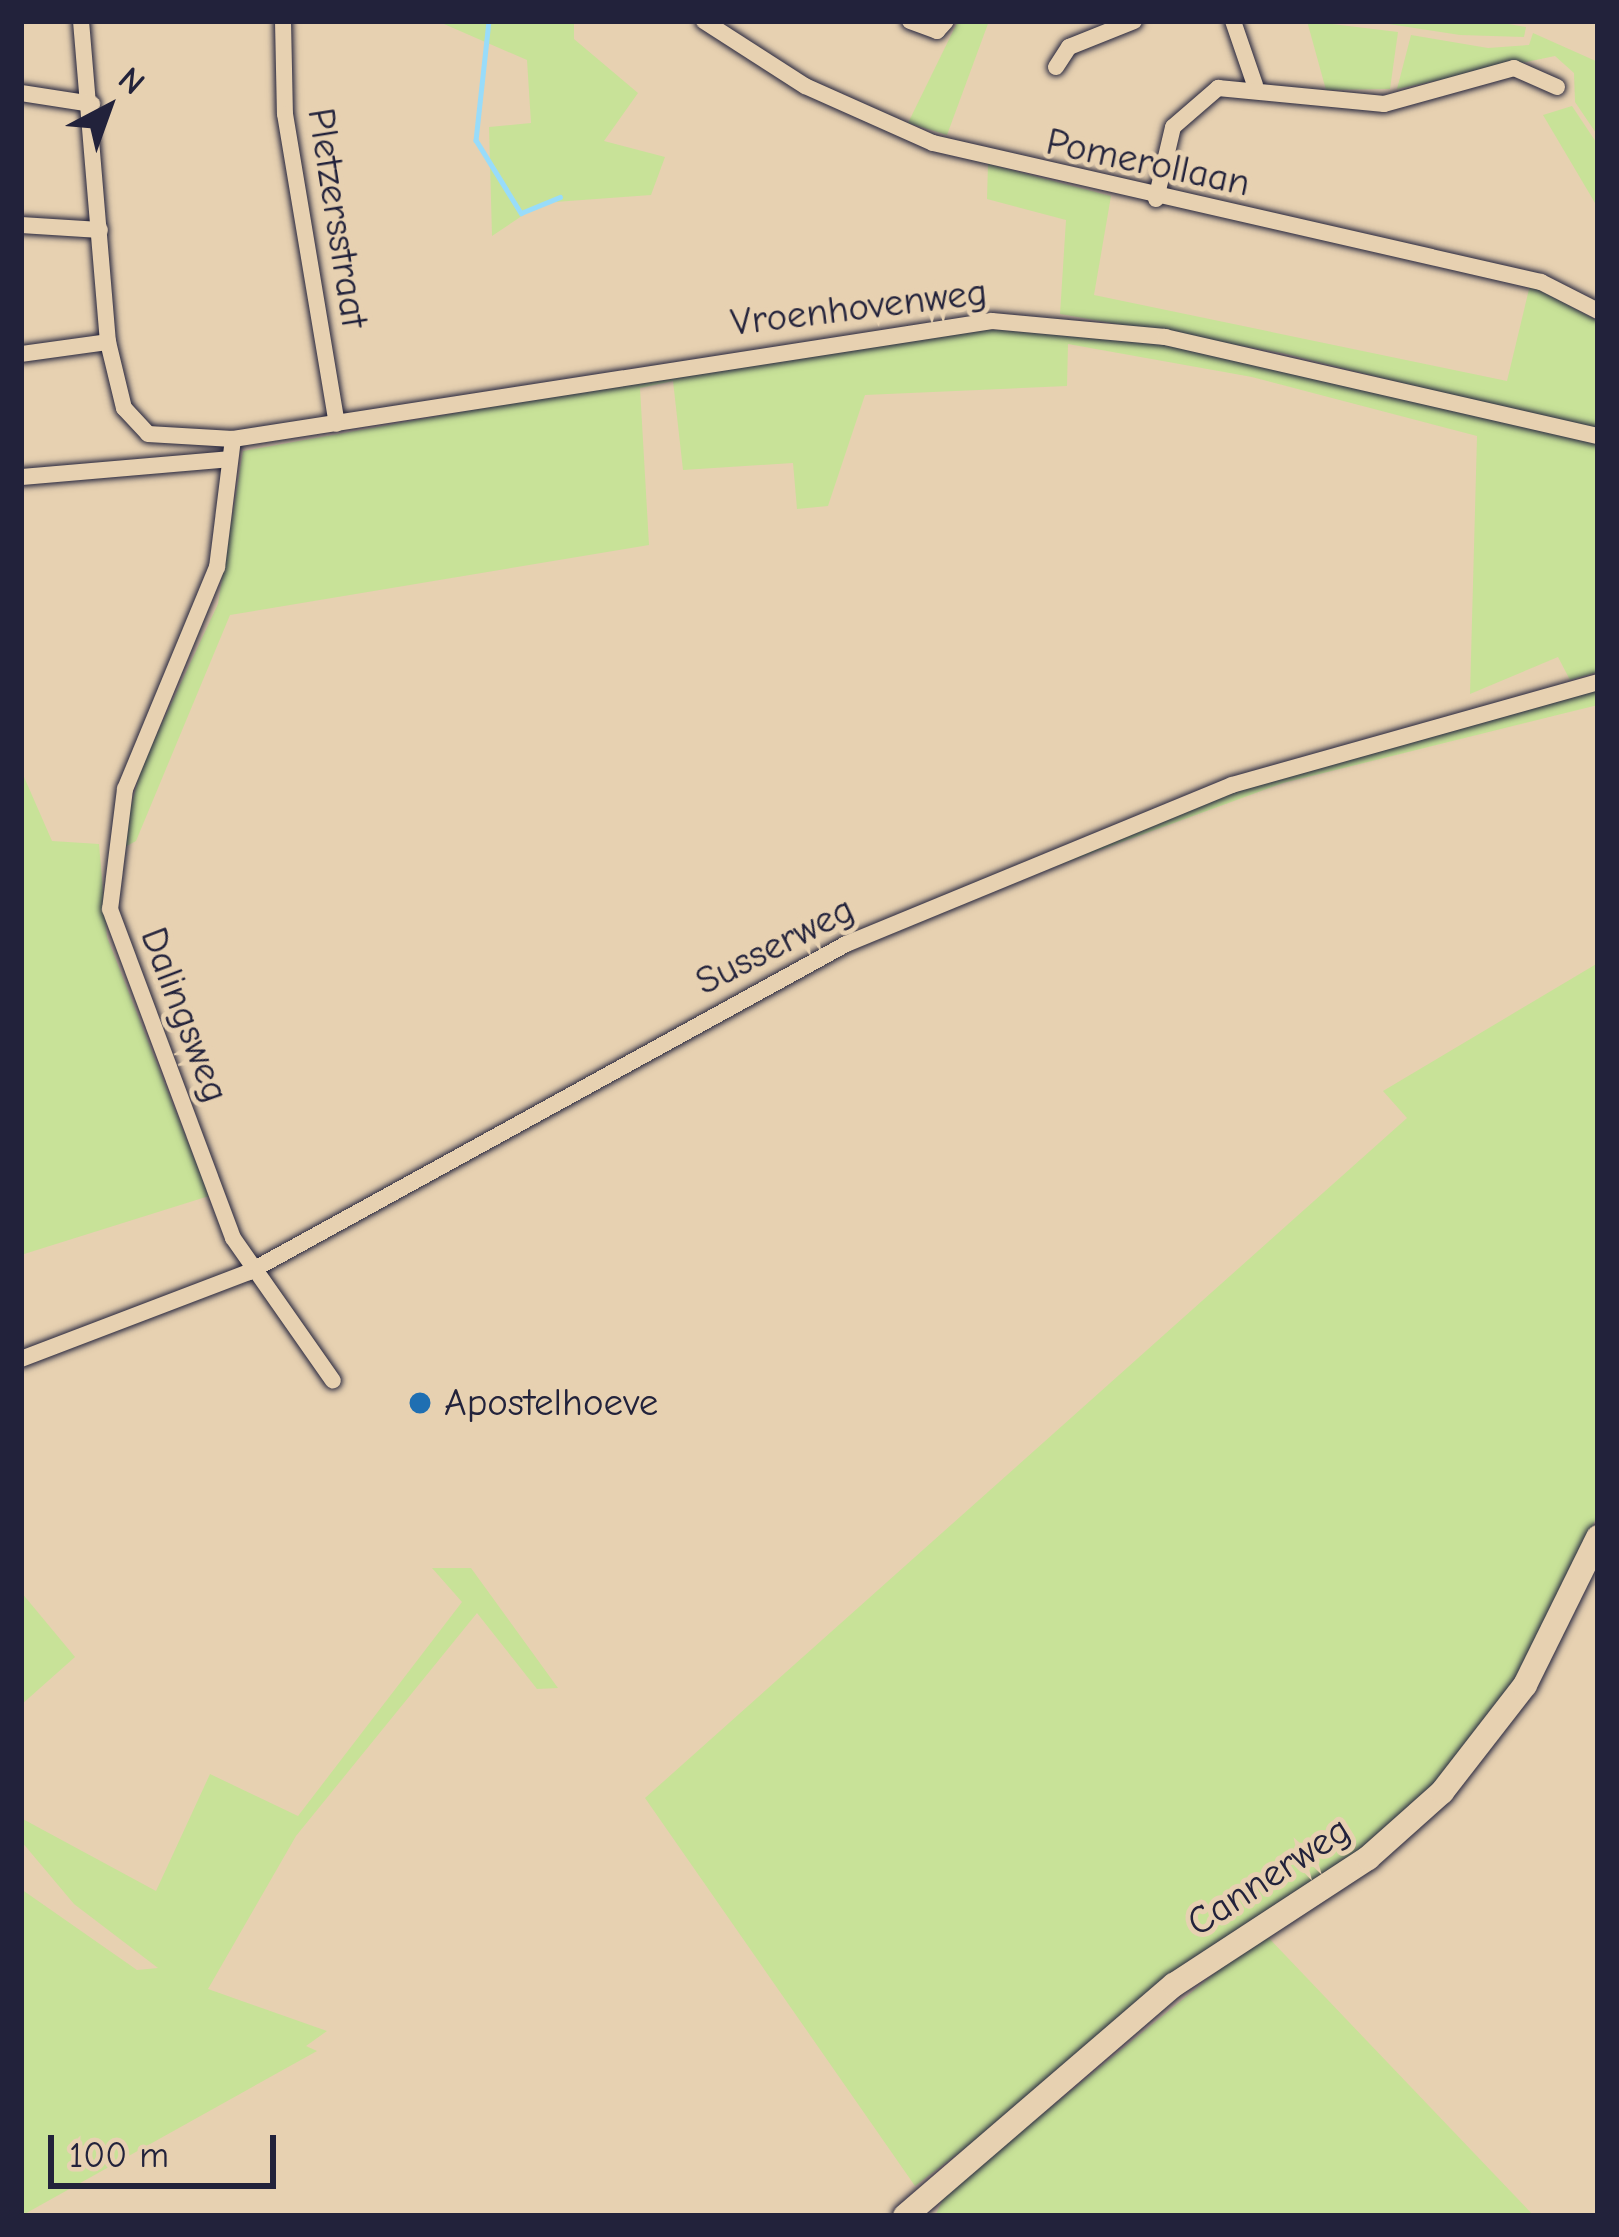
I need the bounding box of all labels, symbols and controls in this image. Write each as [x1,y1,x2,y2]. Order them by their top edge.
north arrow [48,48,168,168]
text: N [111,59,152,102]
street label: Pletzersstraat [297,105,377,331]
street label: Pomerollaan [1042,119,1254,207]
street label: Vroenhovenweg [728,269,990,347]
street label: Susserweg [688,886,862,1006]
street label: Dalingsweg [129,921,239,1109]
place label: Apostelhoeve [444,1380,658,1426]
marker: Apostelhoeve [407,1390,433,1416]
street label: Cannerweg [1179,1807,1359,1947]
scale bar [54,2111,282,2185]
text: 100 m [69,2135,169,2176]

